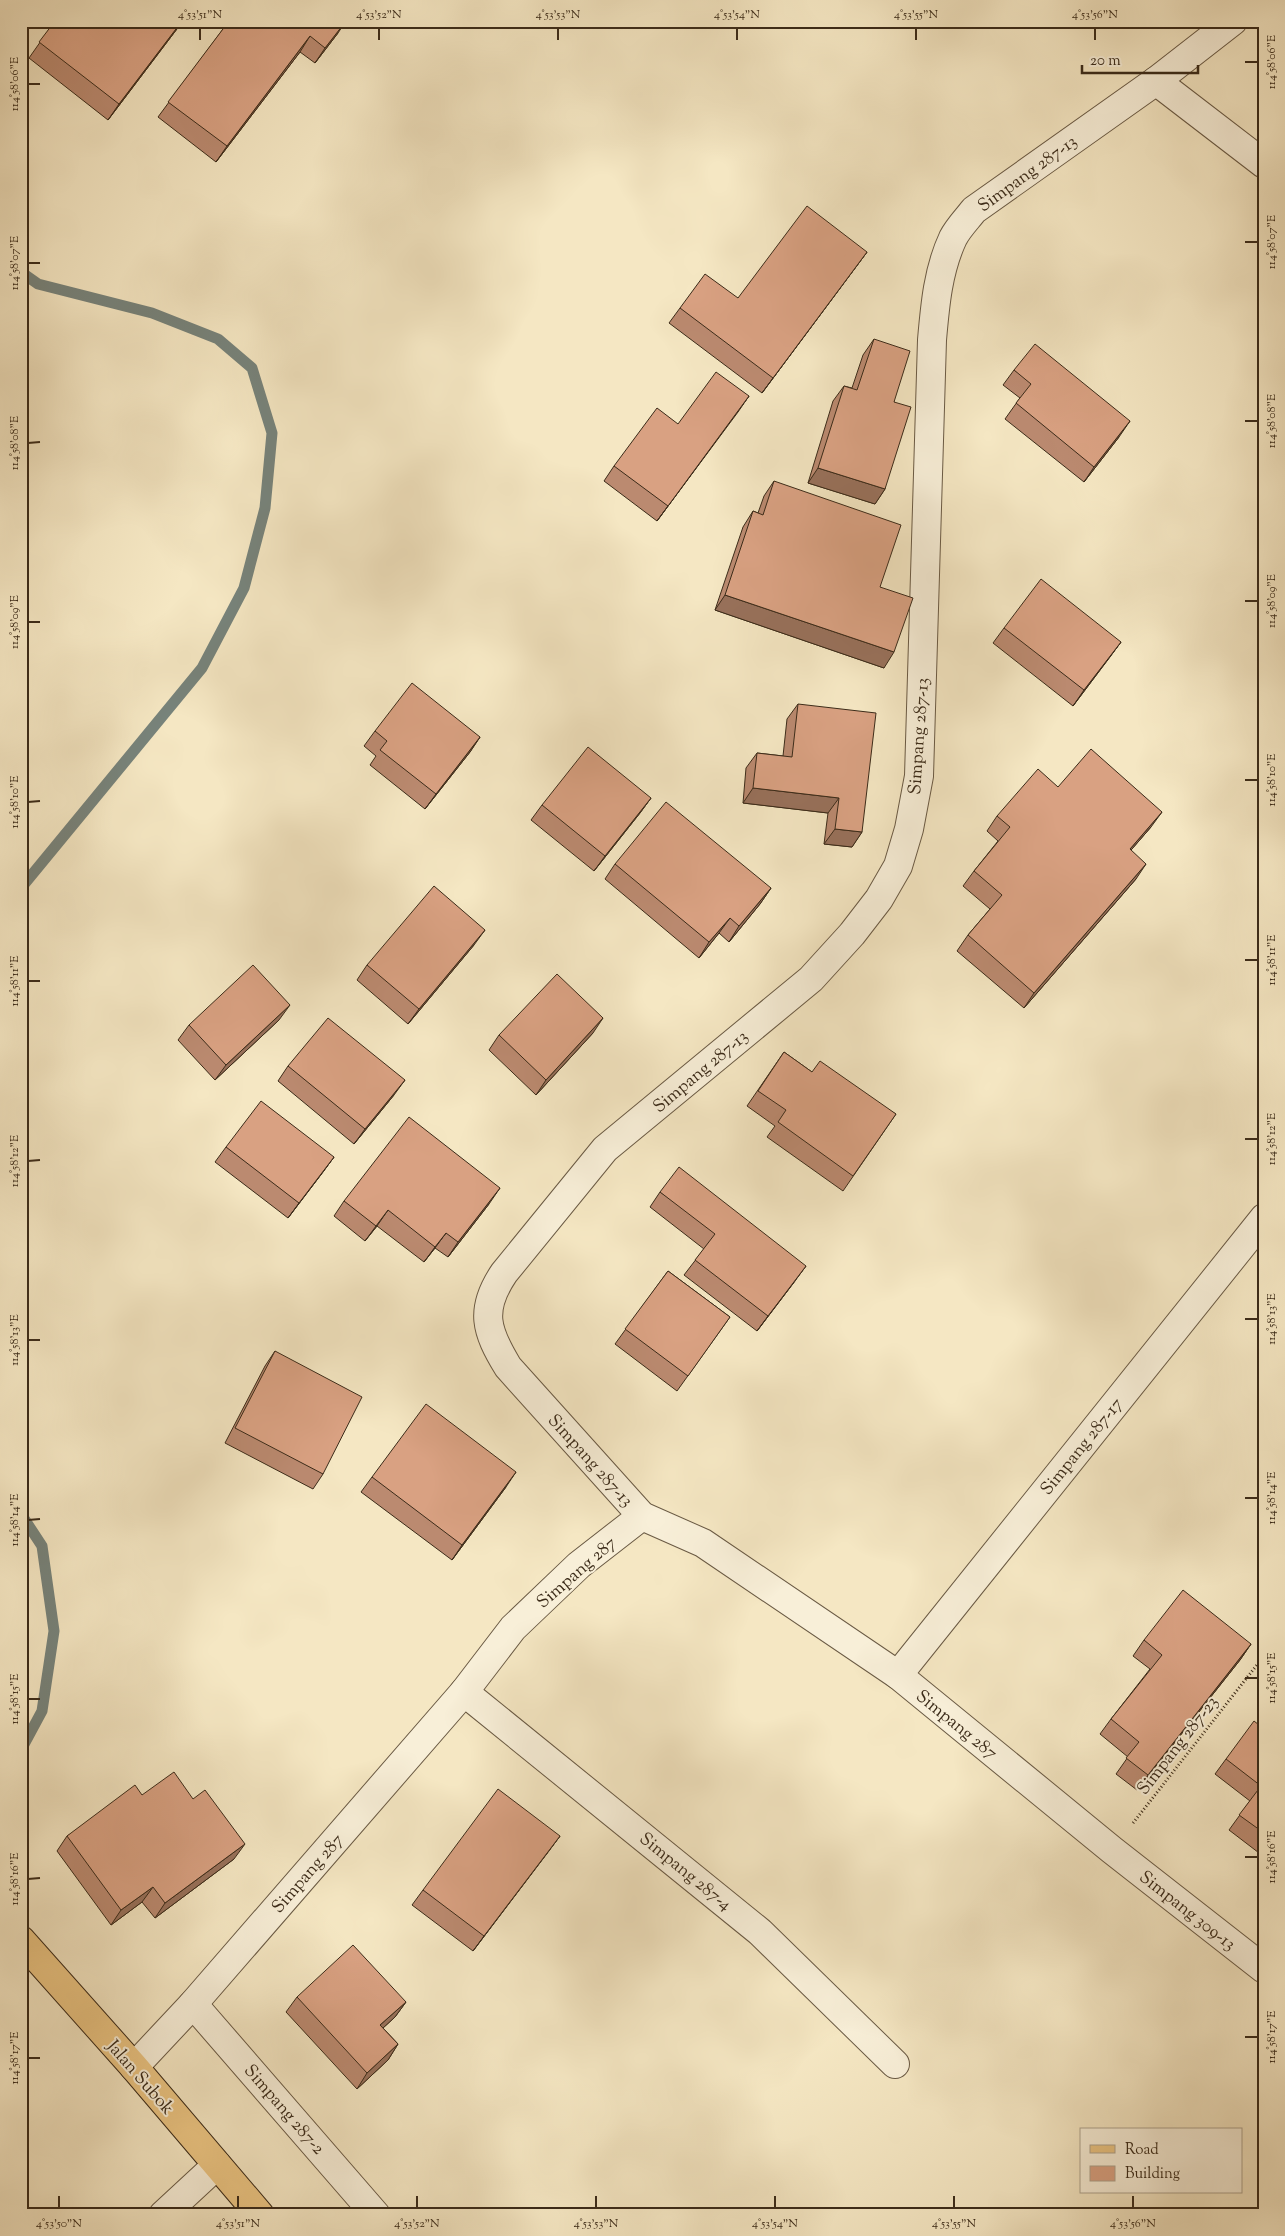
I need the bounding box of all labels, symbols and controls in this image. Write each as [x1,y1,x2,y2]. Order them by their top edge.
text: 4°53'51"N [178,6,222,24]
text: 4°53'52"N [356,6,402,24]
text: 4°53'53"N [536,6,581,24]
text: 4°53'54"N [714,6,760,24]
text: 4°53'55"N [894,6,938,24]
text: 4°53'56"N [1072,6,1118,24]
text: 114°58'06"E [1263,34,1281,89]
scale bar [1082,42,1199,74]
text: 20 m [1090,51,1121,72]
text: 114°58'06"E [6,56,24,111]
street label: Simpang 287-13 [973,130,1083,220]
text: 114°58'07"E [1263,214,1281,269]
text: 114°58'07"E [6,235,24,290]
text: 114°58'08"E [1263,393,1281,448]
text: 114°58'08"E [6,415,24,470]
text: 114°58'09"E [1263,573,1281,628]
text: 114°58'09"E [6,594,24,649]
street label: Simpang 287-13 [903,677,937,796]
text: 114°58'10"E [1263,753,1281,806]
text: 114°58'10"E [6,775,24,828]
text: 114°58'11"E [1263,934,1281,986]
text: 114°58'11"E [6,955,24,1007]
street label: Simpang 287-13 [648,1025,755,1120]
text: 114°58'12"E [1263,1112,1281,1165]
text: 114°58'12"E [6,1134,24,1187]
text: 114°58'13"E [1263,1292,1281,1345]
text: 114°58'13"E [6,1313,24,1366]
street label: Simpang 287-17 [1035,1393,1130,1502]
street label: Simpang 287-13 [541,1409,638,1514]
text: 114°58'14"E [1263,1471,1281,1524]
text: 114°58'14"E [6,1493,24,1546]
street label: Simpang 287 [532,1531,623,1616]
text: 114°58'15"E [1263,1652,1281,1704]
text: 114°58'15"E [6,1673,24,1725]
street label: Simpang 287 [909,1685,1002,1767]
street label: Simpang 287-23 [1131,1691,1226,1801]
street label: Simpang 287-4 [633,1827,737,1918]
street label: Simpang 287 [266,1829,351,1920]
text: 114°58'16"E [1263,1830,1281,1883]
text: 114°58'16"E [6,1852,24,1905]
street label: Simpang 309-13 [1133,1865,1241,1958]
text: 114°58'17"E [1263,2010,1281,2063]
text: 114°58'17"E [6,2031,24,2084]
street label: Jalan Subok [99,2034,179,2122]
street label: Simpang 287-2 [237,2059,331,2162]
legend [1080,2128,1242,2194]
text: Road [1125,2140,1159,2161]
text: Building [1125,2164,1180,2185]
text: 4°53'50"N [36,2215,82,2233]
text: 4°53'51"N [216,2215,260,2233]
text: 4°53'52"N [394,2215,440,2233]
text: 4°53'53"N [574,2215,619,2233]
text: 4°53'54"N [752,2215,798,2233]
text: 4°53'55"N [932,2215,976,2233]
text: 4°53'56"N [1110,2215,1156,2233]

